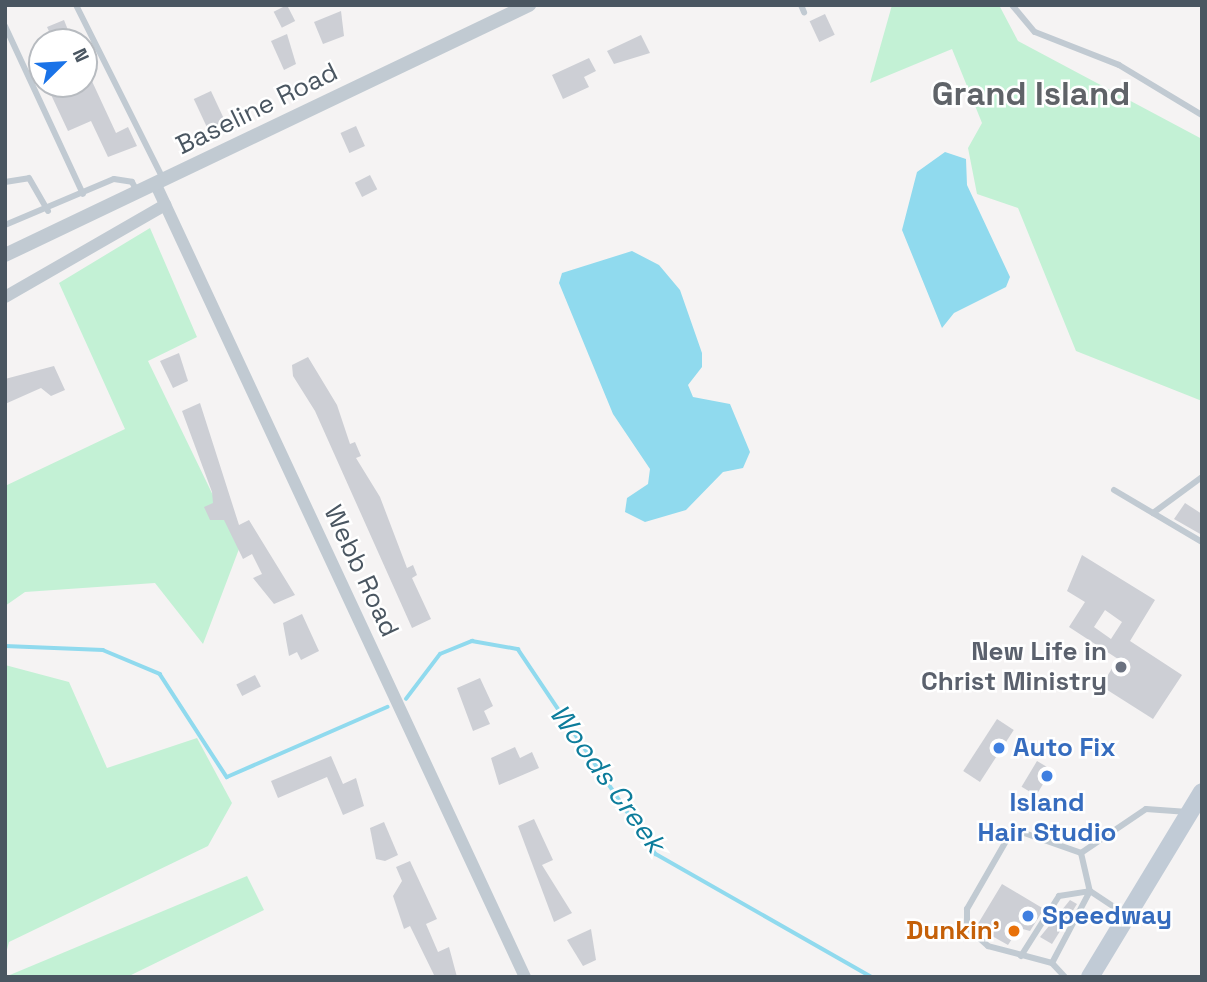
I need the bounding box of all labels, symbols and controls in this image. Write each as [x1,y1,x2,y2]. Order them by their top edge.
north arrow [28,28,98,98]
text: N [67,44,95,66]
street label: Baseline Road [171,56,343,162]
district label: Grand Island [932,75,1130,115]
street label: Webb Road [317,500,405,642]
place label: New Life in Christ Ministry [921,636,1107,698]
marker: New Life in Christ Ministry [1113,659,1129,675]
water label: Woods Creek [543,697,673,859]
place label: Auto Fix [1013,732,1116,764]
marker: Auto Fix [991,740,1007,756]
marker: Island Hair Studio [1039,768,1055,784]
place label: Island Hair Studio [978,787,1116,848]
place label: Speedway [1042,900,1172,932]
marker: Speedway [1020,908,1036,924]
place label: Dunkin' [906,915,1000,947]
marker: Dunkin' [1006,923,1022,939]

